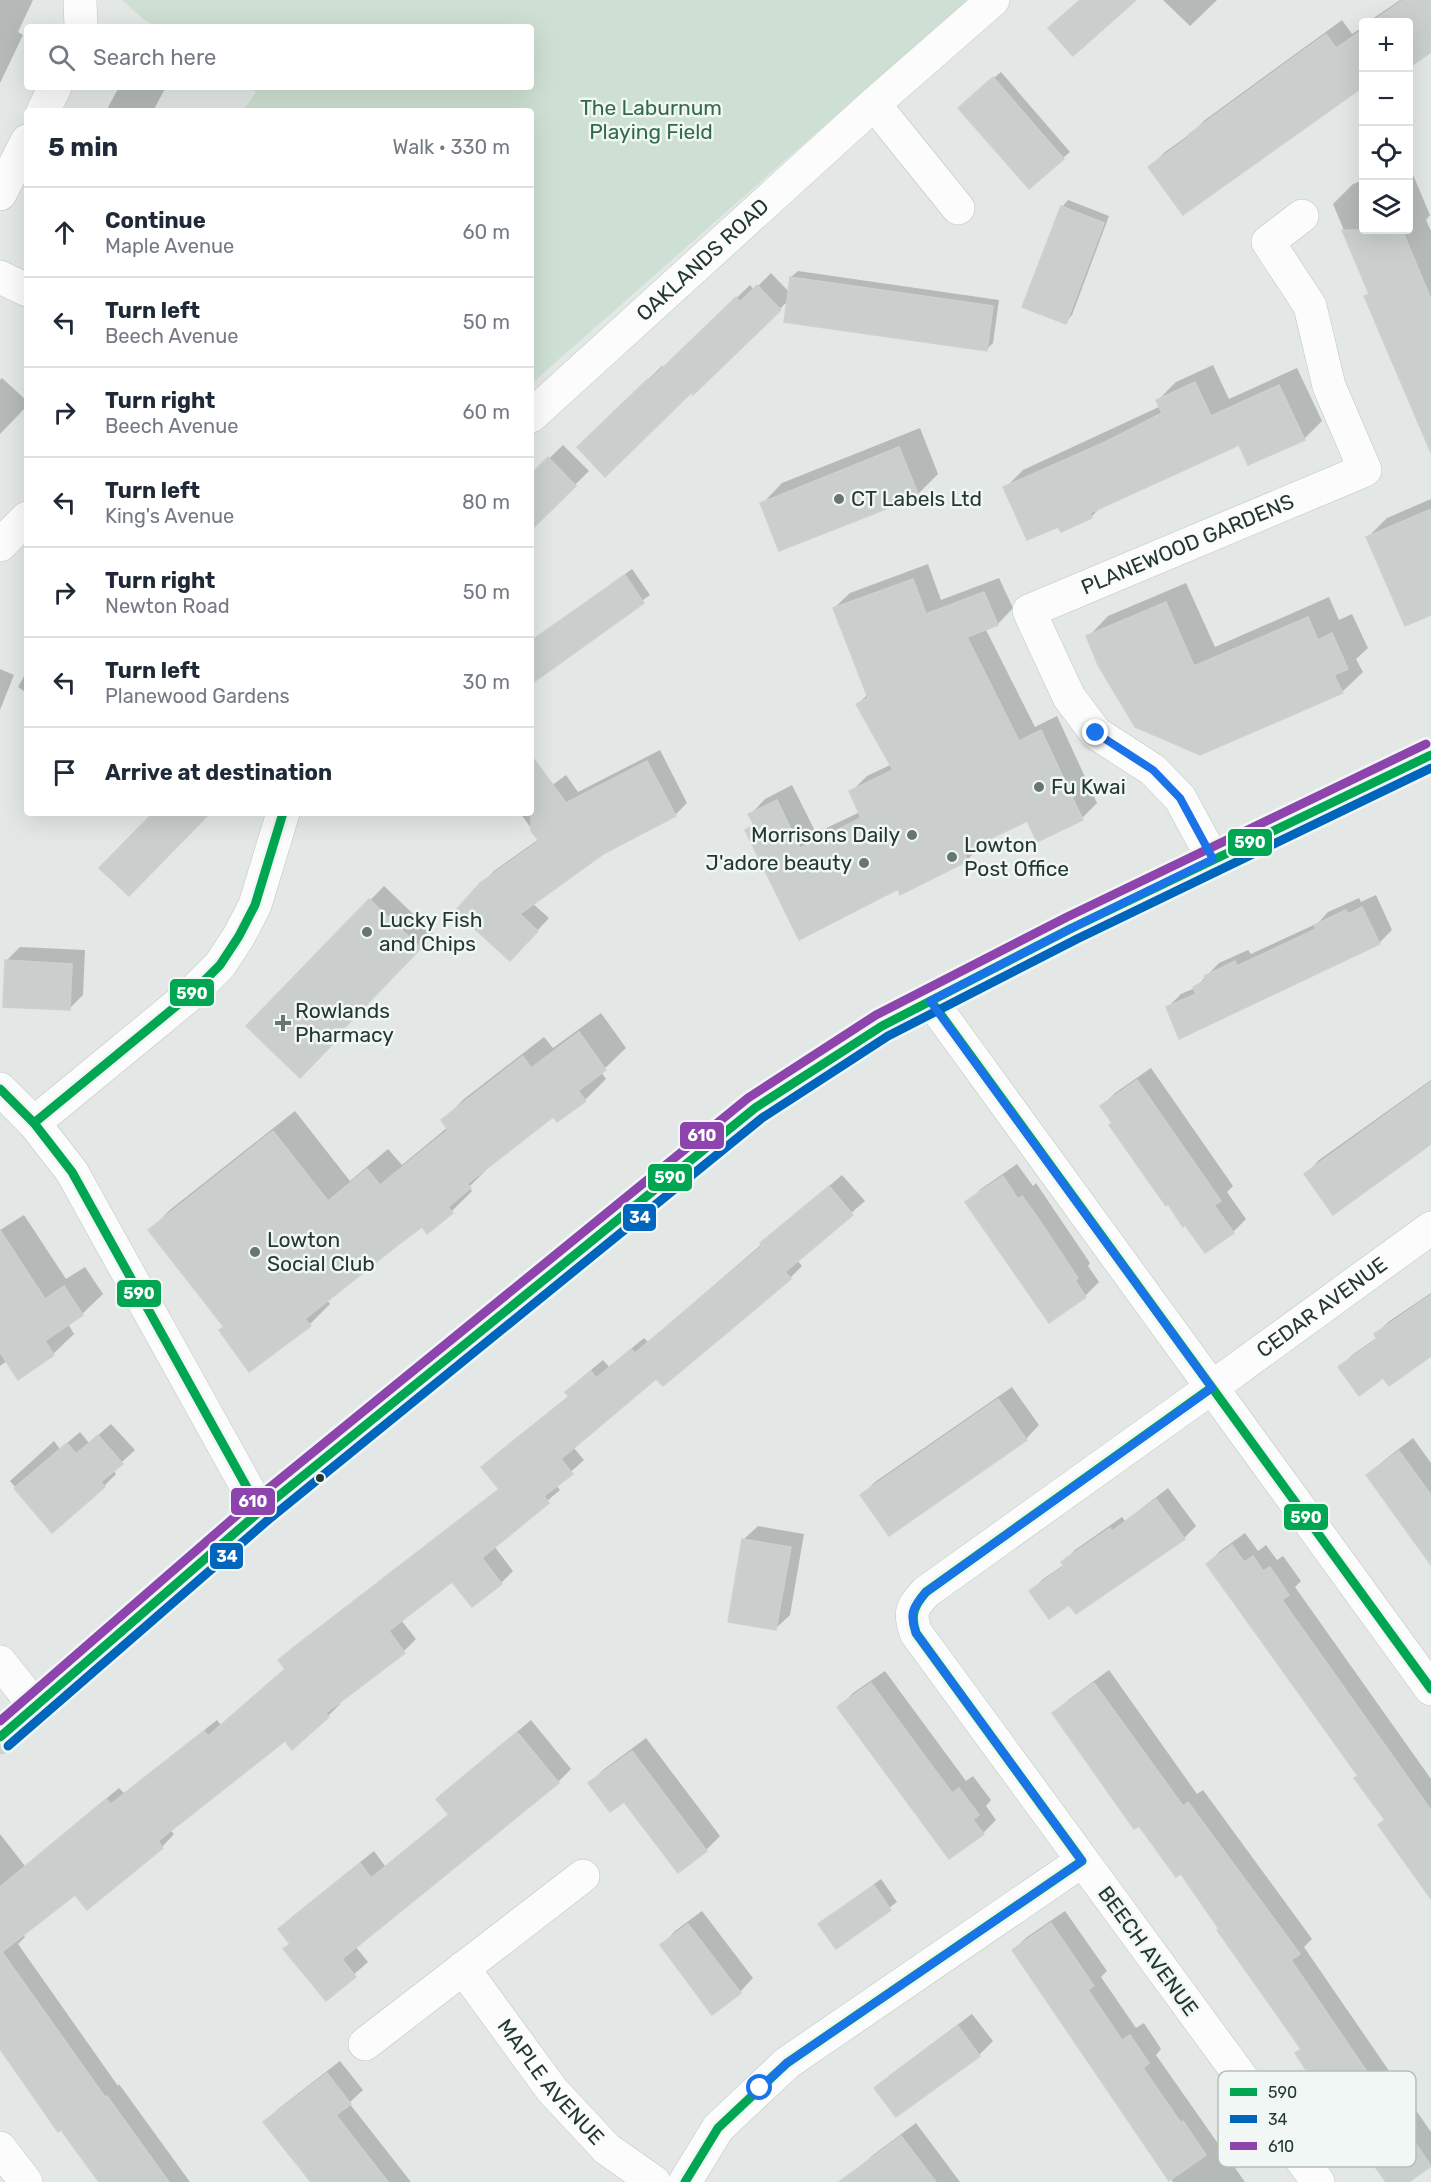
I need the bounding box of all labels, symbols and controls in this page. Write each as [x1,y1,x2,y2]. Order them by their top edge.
map controls [1359,18,1413,234]
button: + [1359,18,1413,72]
search box [24,24,534,90]
icon: search [45,41,78,74]
text: Search here [93,44,216,71]
button: − [1359,72,1413,126]
park label: The Laburnum Playing Field [580,95,722,144]
button: locate [1359,126,1413,180]
text: 5 min [48,132,118,163]
text: Walk · 330 m [393,135,510,159]
button: layers [1359,180,1413,234]
street label: OAKLANDS ROAD [631,193,774,326]
text: Continue [105,207,206,234]
icon: ahead [48,216,81,249]
text: 60 m [463,220,510,244]
text: Maple Avenue [105,234,234,258]
text: Turn left [105,297,200,324]
icon: left [48,306,81,339]
text: 50 m [463,310,510,334]
text: Beech Avenue [105,324,238,348]
text: Turn right [105,387,215,414]
icon: right [48,396,81,429]
text: 60 m [463,400,510,424]
text: Beech Avenue [105,414,238,438]
text: Turn left [105,477,200,504]
icon: left [48,486,81,519]
place label: CT Labels Ltd [851,486,982,511]
street label: PLANEWOOD GARDENS [1077,488,1297,600]
text: 80 m [462,490,510,514]
marker: CT Labels Ltd [832,492,846,506]
text: King's Avenue [105,504,234,528]
text: Turn right [105,567,215,594]
icon: right [48,576,81,609]
text: 50 m [463,580,510,604]
text: Newton Road [105,594,230,618]
text: Turn left [105,657,200,684]
icon: left [48,666,81,699]
text: 30 m [463,670,510,694]
text: Planewood Gardens [105,684,290,708]
route end [1082,719,1108,745]
icon: arrive [48,756,81,789]
text: Arrive at destination [105,759,332,786]
place label: Fu Kwai [1051,774,1126,799]
marker: Fu Kwai [1032,780,1046,794]
place label: Morrisons Daily [751,822,900,847]
marker: Morrisons Daily [905,828,919,842]
line badge: 590 [1227,828,1273,857]
place label: Lowton Post Office [964,832,1069,881]
text: 590 [1234,833,1266,852]
place label: J'adore beauty [706,850,852,875]
marker: Lowton Post Office [945,850,959,864]
marker: J'adore beauty [857,856,871,870]
place label: Lucky Fish and Chips [379,907,483,956]
marker: Lucky Fish and Chips [360,925,374,939]
line badge: 590 [169,978,215,1007]
text: 590 [176,984,208,1003]
place label: Rowlands Pharmacy [295,998,394,1047]
marker: Rowlands Pharmacy [276,1016,290,1030]
line badge: 610 [679,1121,725,1150]
text: 610 [688,1126,717,1145]
line badge: 590 [647,1163,693,1192]
text: 590 [654,1168,686,1187]
line badge: 34 [622,1203,657,1232]
text: 34 [629,1208,651,1227]
place label: Lowton Social Club [267,1227,375,1276]
marker: Lowton Social Club [248,1245,262,1259]
street label: CEDAR AVENUE [1252,1251,1392,1363]
line badge: 590 [116,1279,162,1308]
text: 590 [123,1284,155,1303]
unlabelled marker [314,1472,326,1484]
line badge: 610 [230,1487,276,1516]
text: 610 [239,1492,268,1511]
line badge: 590 [1283,1503,1329,1531]
text: 590 [1290,1508,1322,1527]
line badge: 34 [209,1542,244,1570]
text: 34 [216,1547,238,1566]
street label: BEECH AVENUE [1093,1881,1204,2021]
street label: MAPLE AVENUE [492,2014,610,2150]
legend [1218,2071,1416,2167]
route start [746,2074,772,2100]
text: 590 [1268,2083,1297,2102]
text: 34 [1268,2110,1288,2129]
text: 610 [1268,2137,1294,2156]

